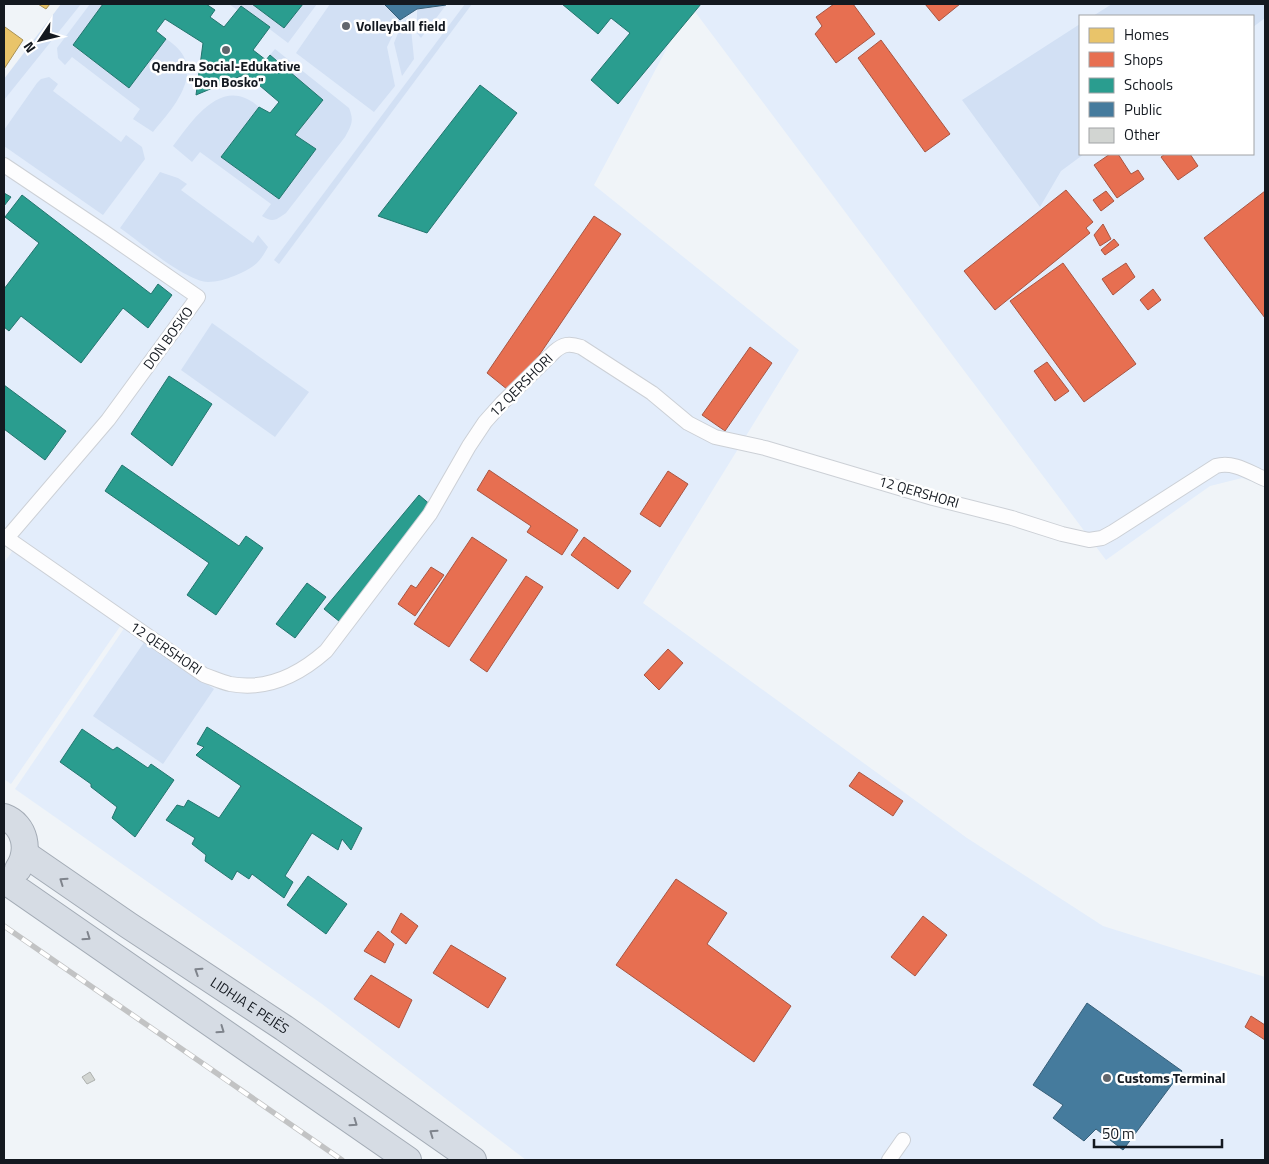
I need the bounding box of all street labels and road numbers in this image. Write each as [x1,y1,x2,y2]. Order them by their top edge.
street label: DON BOSKO [138,302,198,374]
street label: 12 QERSHORI [484,348,557,421]
street label: 12 QERSHORI [876,470,962,513]
street label: 12 QERSHORI [126,616,206,679]
street label: LIDHJA E PEJËS [207,971,294,1039]

